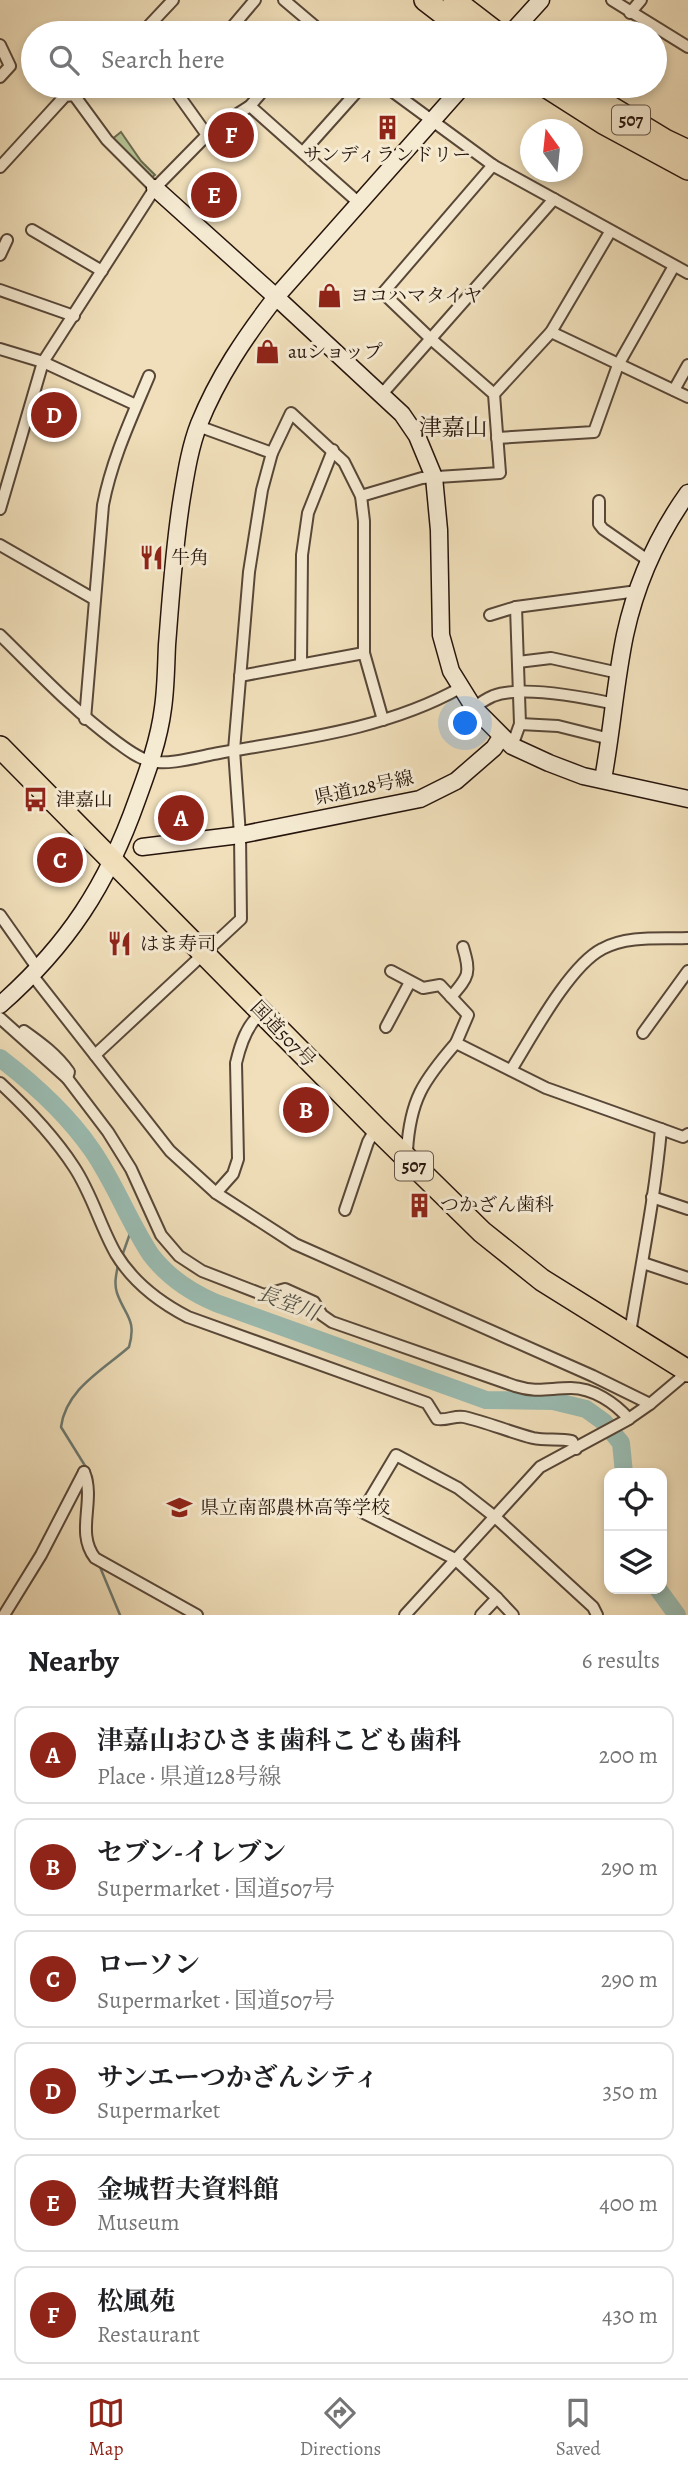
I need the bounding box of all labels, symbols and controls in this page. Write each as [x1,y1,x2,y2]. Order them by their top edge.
search box [21,21,667,98]
icon: search [45,41,83,79]
text: Search here [101,42,225,77]
road number: 507 [612,106,650,134]
pin: F [208,109,254,161]
building icon: サンディランドリー [373,113,401,141]
north arrow [520,119,583,182]
place label: サンディランドリー [303,142,471,168]
pin: E [191,169,237,221]
shop icon: ヨコハマタイヤ [316,282,344,310]
place label: ヨコハマタイヤ [350,283,483,309]
shop icon: auショップ [254,338,282,366]
place label: auショップ [288,339,383,365]
pin: D [31,389,77,441]
district label: 津嘉山 [419,412,488,443]
restaurant icon: 牛角 [137,544,165,572]
place label: 牛角 [171,545,209,571]
your location [448,706,482,740]
street label: 県道128号線 [312,765,416,811]
bus stop icon: 津嘉山 [22,786,50,814]
place label: 津嘉山 [56,787,113,813]
pin: A [158,792,204,844]
pin: C [37,834,83,886]
restaurant icon: はま寿司 [106,930,134,958]
place label: はま寿司 [140,931,216,957]
street label: 国道507号 [245,995,321,1073]
pin: B [283,1084,329,1136]
road number: 507 [395,1152,433,1181]
building icon: つかざん歯科 [406,1191,434,1219]
place label: つかざん歯科 [440,1192,554,1218]
water label: 長堂川 [254,1279,324,1328]
map controls [604,1468,667,1594]
button: locate [604,1468,667,1531]
school or university icon: 県立南部農林高等学校 [166,1494,194,1522]
place label: 県立南部農林高等学校 [200,1495,390,1521]
button: layers [604,1531,667,1594]
text: Nearby [28,1641,119,1681]
text: 6 results [582,1645,660,1676]
text: 津嘉山おひさま歯科こども歯科 [97,1723,461,1758]
text: A [46,1740,60,1771]
text: 200 m [599,1740,658,1771]
text: Place · 県道128号線 [97,1761,281,1792]
text: セブン-イレブン [97,1835,286,1870]
text: B [46,1852,60,1883]
text: 290 m [601,1852,658,1883]
text: Supermarket · 国道507号 [97,1873,335,1904]
text: ローソン [97,1947,200,1982]
text: C [46,1964,60,1995]
text: 290 m [601,1964,658,1995]
text: Supermarket · 国道507号 [97,1985,335,2016]
text: サンエーつかざんシティ [97,2060,380,2095]
text: D [45,2076,61,2107]
text: 350 m [603,2076,658,2107]
text: Supermarket [97,2095,220,2126]
text: 金城哲夫資料館 [97,2172,279,2207]
text: E [46,2188,60,2219]
text: 400 m [599,2188,658,2219]
text: Museum [97,2207,180,2238]
text: 松風苑 [97,2284,175,2319]
text: F [47,2300,59,2331]
text: 430 m [602,2300,658,2331]
text: Restaurant [97,2319,200,2350]
tab: Map [87,2394,125,2462]
tab: Directions [300,2394,381,2462]
tab: Saved [556,2394,601,2462]

